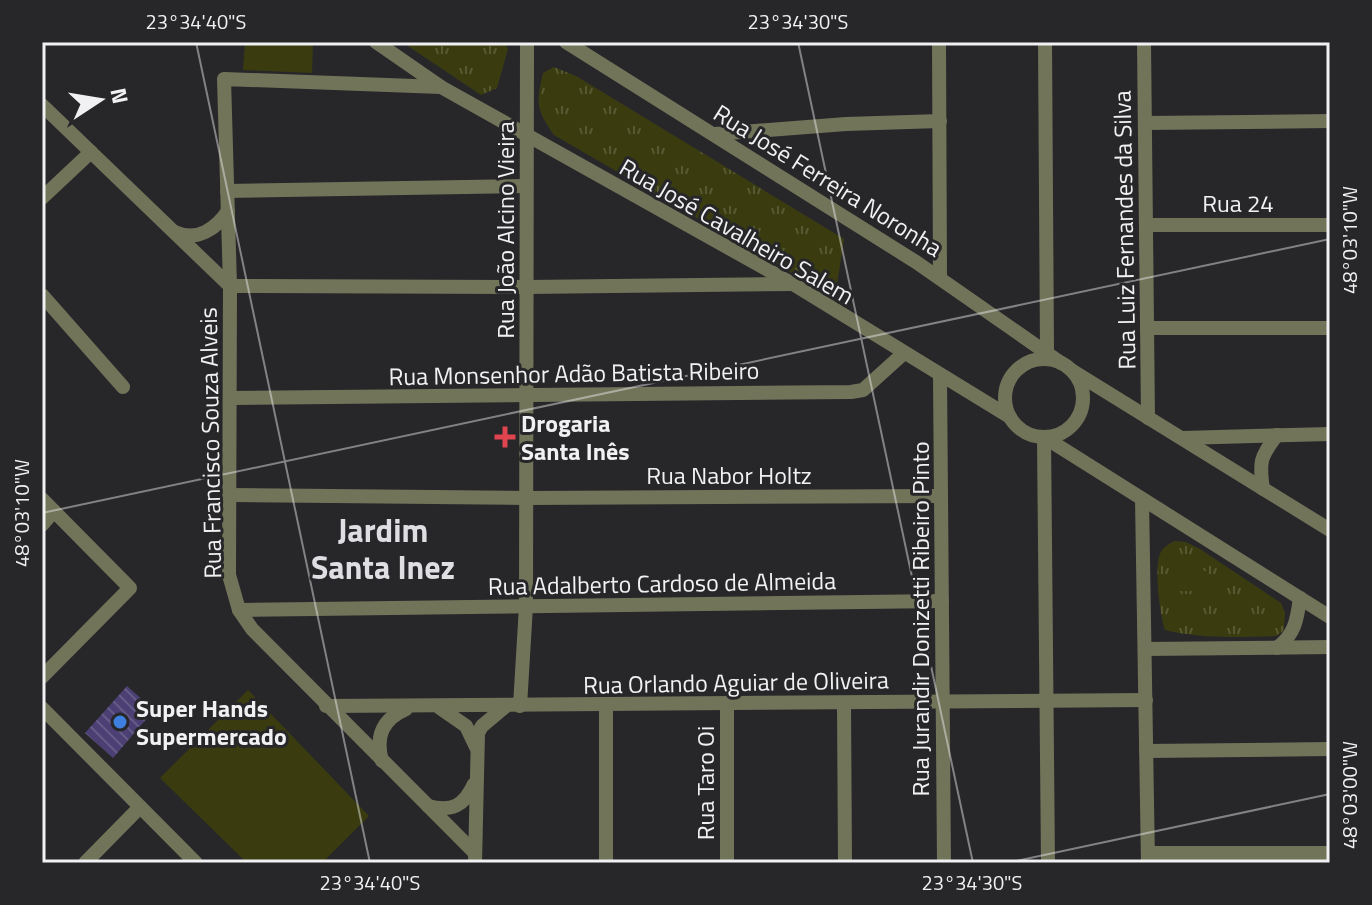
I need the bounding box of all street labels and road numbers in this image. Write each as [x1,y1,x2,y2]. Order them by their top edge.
street label: Rua Luiz Fernandes da Silva [1104,90,1144,370]
street label: Rua José Ferreira Noronha [707,95,949,265]
street label: Rua João Alcino Vieira [487,121,523,339]
street label: Rua José Cavalheiro Salem [613,149,861,313]
street label: Rua 24 [1202,185,1274,221]
street label: Rua Francisco Souza Alveis [190,307,230,579]
street label: Rua Monsenhor Adão Batista Ribeiro [388,352,760,394]
street label: Rua Jurandir Donizetti Ribeiro Pinto [902,441,938,797]
street label: Rua Nabor Holtz [646,457,812,493]
street label: Rua Adalberto Cardoso de Almeida [488,562,836,604]
street label: Rua Orlando Aguiar de Oliveira [583,661,889,703]
street label: Rua Taro Oi [687,726,723,840]

